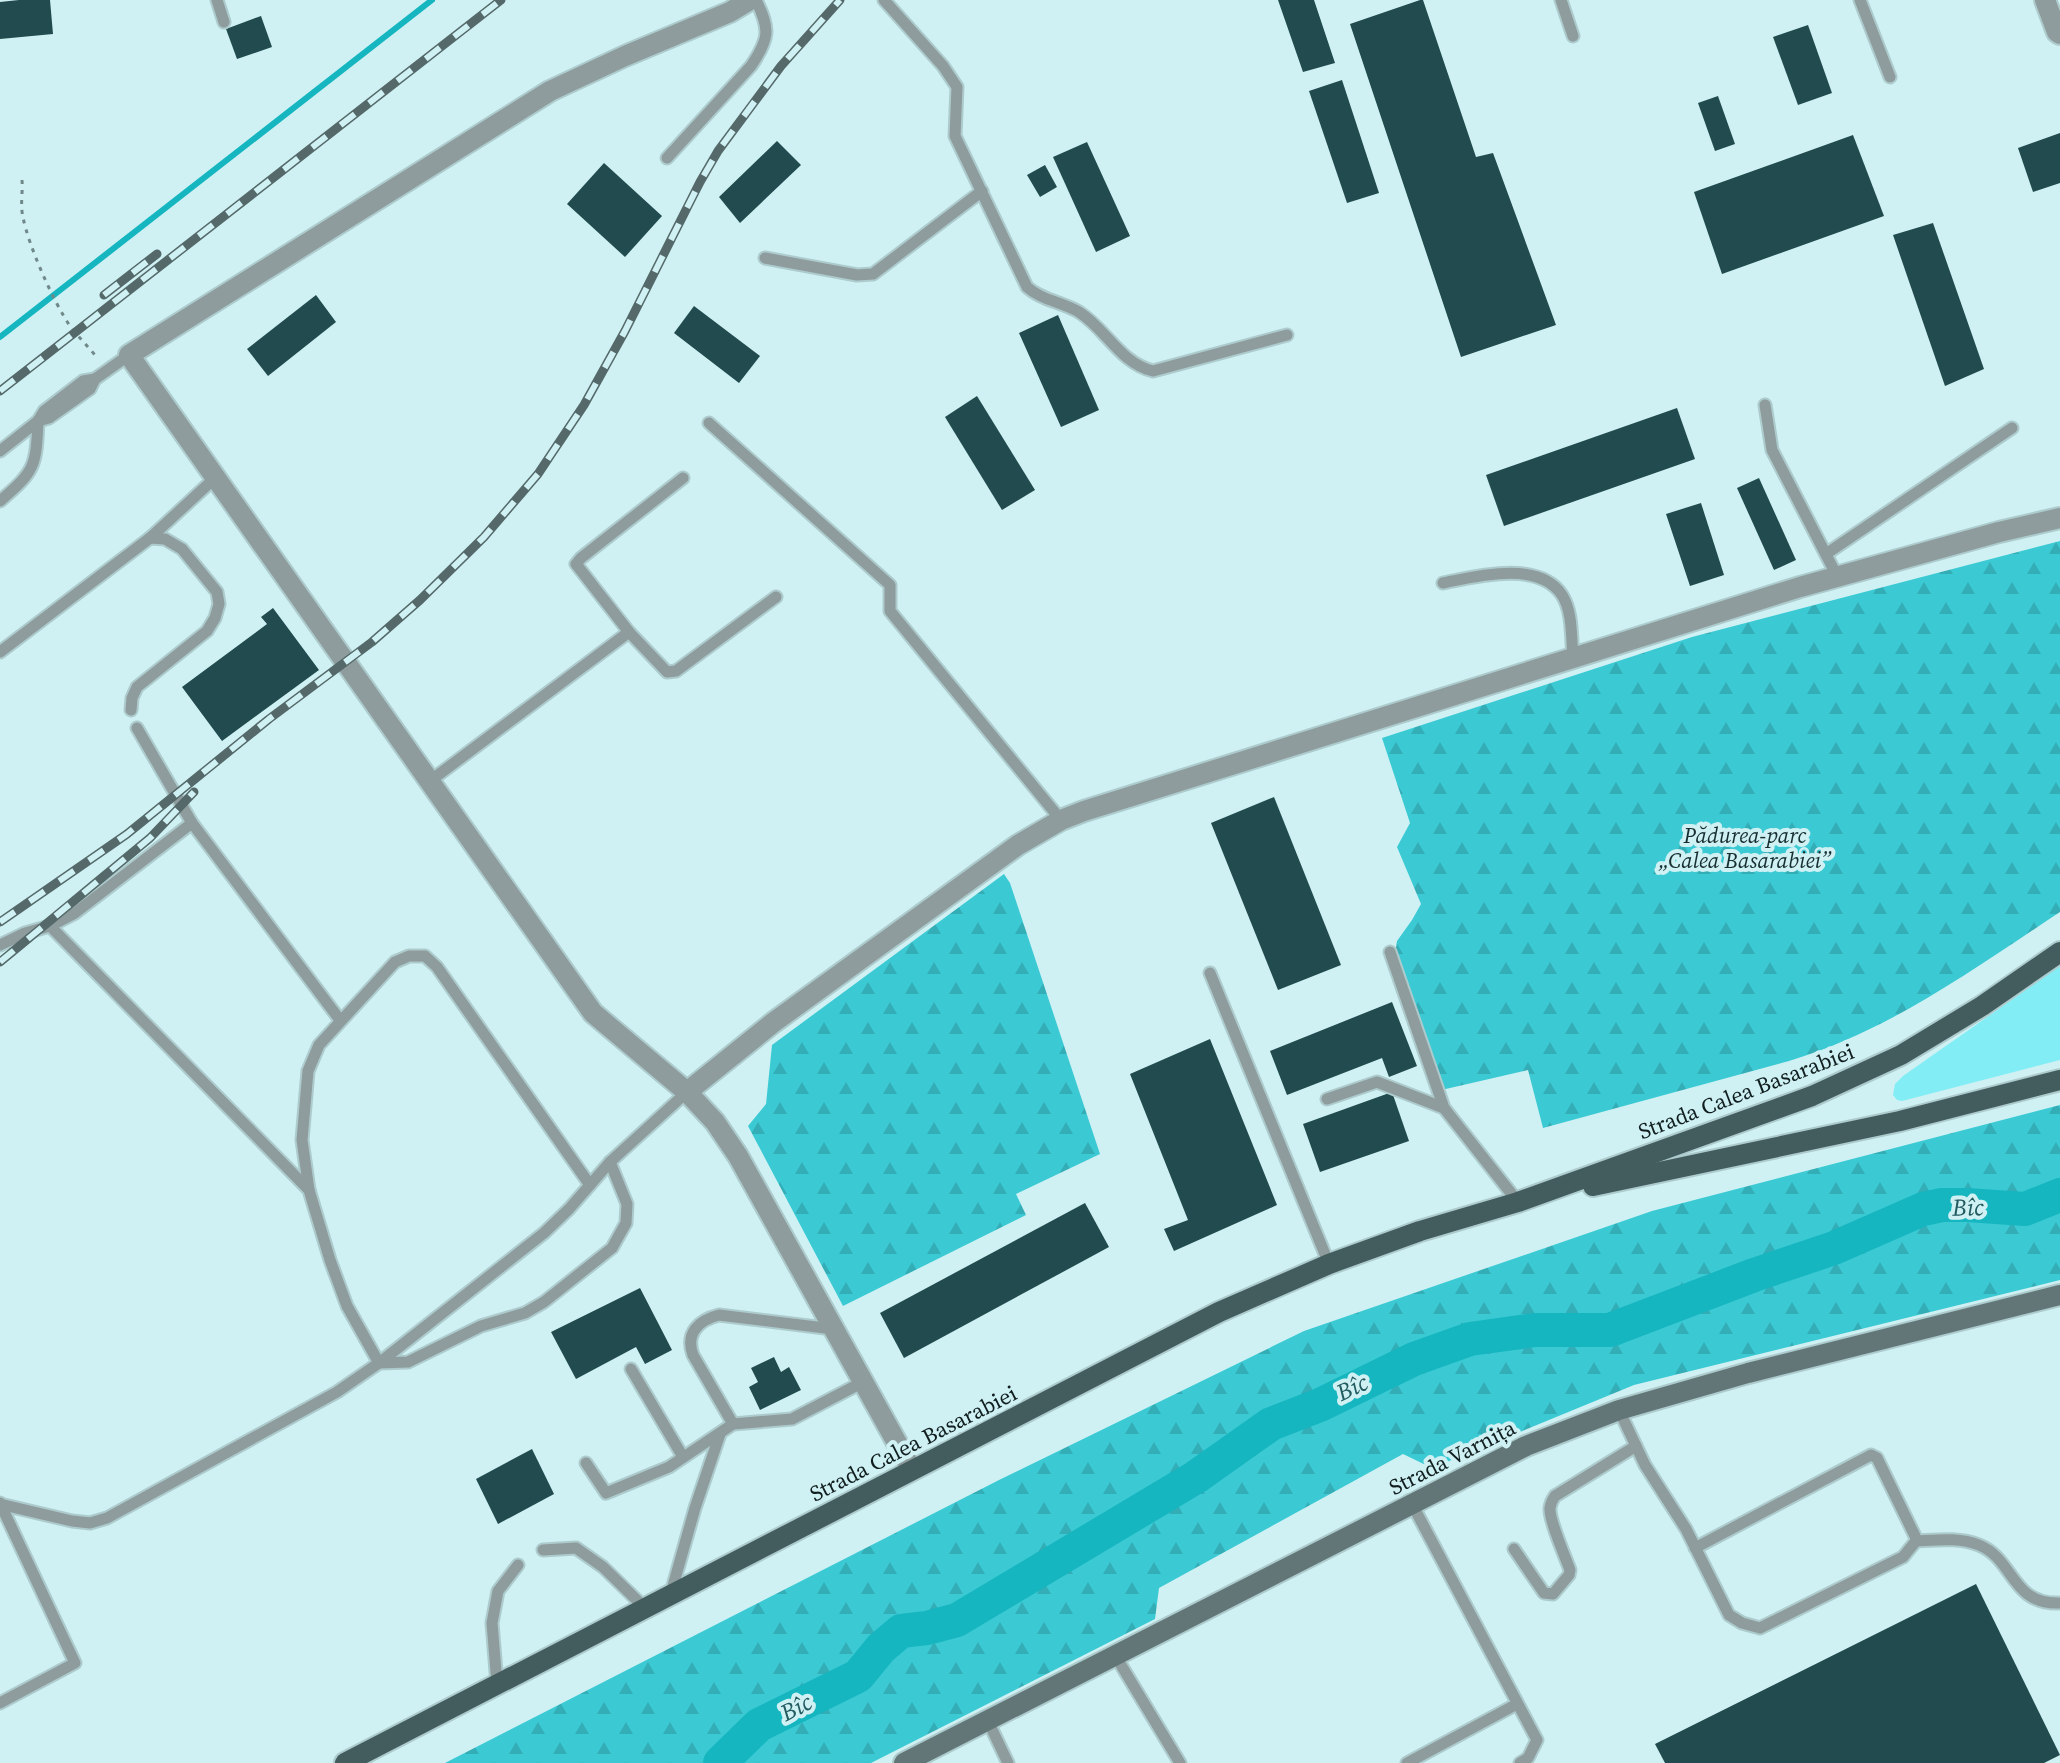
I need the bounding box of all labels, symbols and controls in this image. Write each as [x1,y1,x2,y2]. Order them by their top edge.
park label: Pădurea-parc „Calea Basarabiei” [1658,820,1832,875]
street label: Strada Calea Basarabiei [1634,1036,1858,1146]
water label: Bîc [1951,1190,1984,1224]
water label: Bîc [1330,1365,1374,1409]
street label: Strada Calea Basarabiei [804,1378,1022,1508]
street label: Strada Varnița [1384,1412,1521,1502]
water label: Bîc [773,1685,818,1729]

